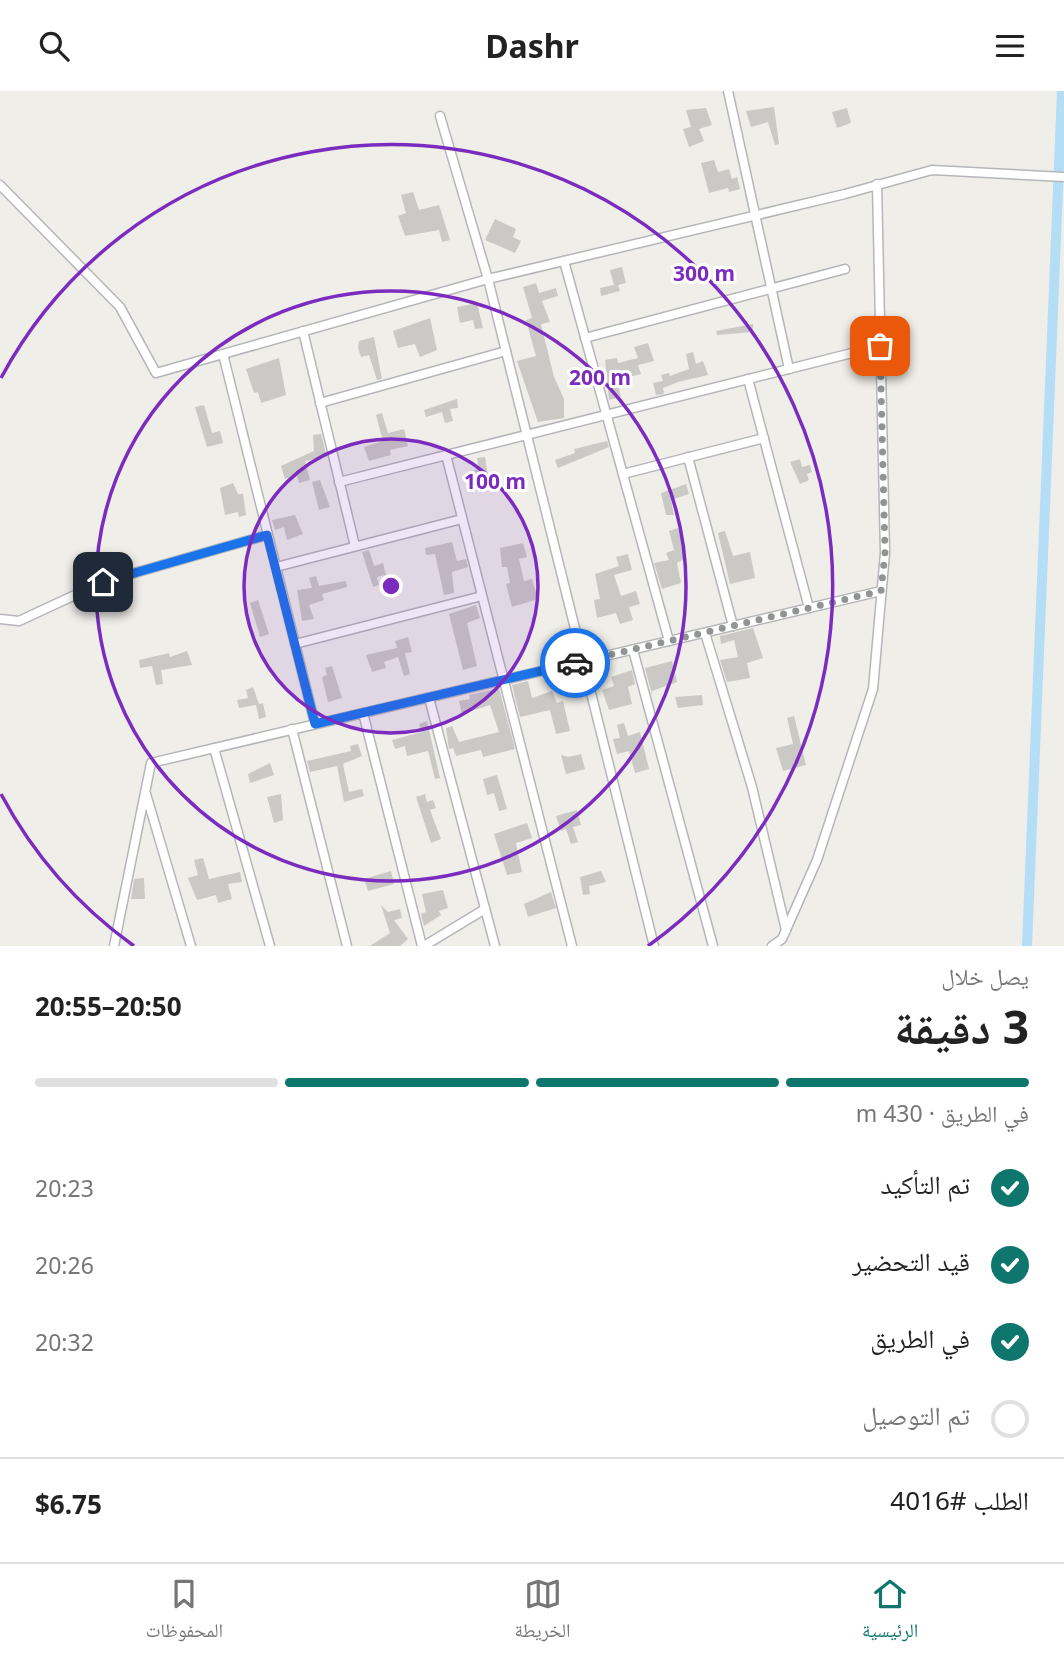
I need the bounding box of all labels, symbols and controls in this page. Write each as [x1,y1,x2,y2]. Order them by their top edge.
text: Dashr [485,24,579,67]
icon: search [35,27,73,65]
icon: menu [991,27,1029,65]
text: 300 m [673,259,735,287]
pin [850,316,910,376]
icon: bag [861,327,899,365]
text: 200 m [569,363,631,391]
text: 100 m [464,467,526,495]
pin [73,552,133,612]
icon: home [84,563,122,601]
centre of rings [379,574,403,598]
courier [540,628,610,698]
icon: car [556,644,594,682]
text: يصل خلال [941,960,1029,992]
text: 20:50–20:55 [35,988,182,1024]
text: 3 دقيقة [894,995,1029,1057]
text: في الطريق · 430 m [856,1097,1029,1129]
text: تم التأكيد [880,1166,970,1202]
icon: check [991,1169,1029,1207]
text: 20:23 [35,1172,94,1204]
text: قيد التحضير [852,1243,970,1279]
icon: check [991,1246,1029,1284]
text: 20:26 [35,1249,94,1281]
text: في الطريق [870,1320,970,1356]
icon: check [991,1323,1029,1361]
text: 20:32 [35,1326,94,1358]
text: تم التوصيل [862,1397,970,1433]
text: الطلب #4016 [890,1482,1029,1518]
text: $6.75 [35,1486,102,1522]
tab: المحفوظات [146,1575,223,1649]
tab: الخريطة [515,1575,570,1649]
tab: الرئيسية [862,1575,918,1649]

